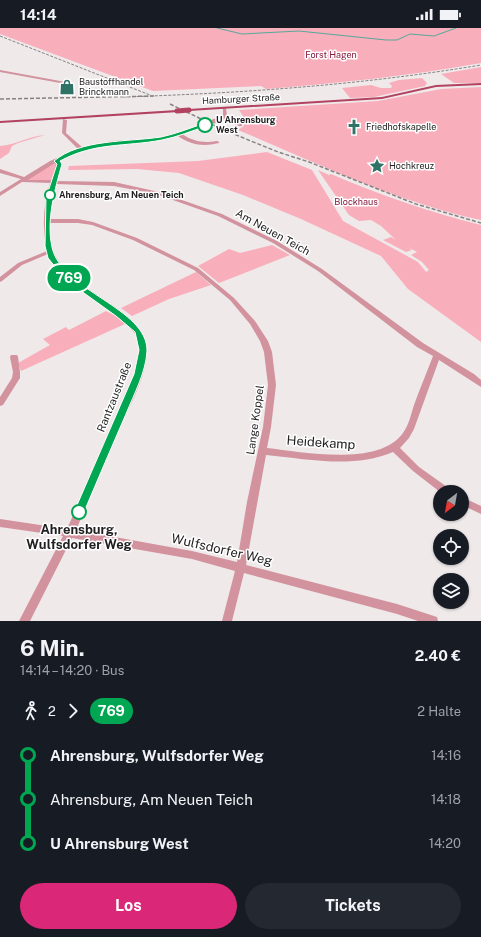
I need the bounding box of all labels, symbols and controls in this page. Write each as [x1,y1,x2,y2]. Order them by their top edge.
text: 14:14 [20,6,57,23]
park label: Forst Hagen [305,49,357,60]
place label: Baustoffhandel Brinckmann [79,76,144,97]
shop icon: Baustoffhandel Brinckmann [58,78,76,96]
street label: Hamburger Straße [202,91,280,106]
place label: U Ahrensburg West [216,114,276,135]
marker: U Ahrensburg West [197,117,213,133]
church icon: Friedhofskapelle [345,118,363,136]
place label: Friedhofskapelle [366,121,436,132]
place icon: Hochkreuz [368,157,386,175]
place label: Hochkreuz [389,160,434,171]
marker: Ahrensburg, Am Neuen Teich [44,189,56,201]
place label: Ahrensburg, Am Neuen Teich [59,189,184,200]
park label: Blockhaus [334,196,378,207]
street label: Am Neuen Teich [234,207,312,257]
line badge: 769 [46,265,92,291]
text: 769 [55,270,83,286]
street label: Rantzaustraße [95,360,133,434]
street label: Lange Koppel [244,384,266,456]
street label: Heidekamp [286,433,356,452]
north arrow [433,485,469,521]
map controls [433,485,469,609]
marker: Ahrensburg, Wulfsdorfer Weg [71,504,87,520]
place label: Ahrensburg, Wulfsdorfer Weg [26,522,132,552]
button: locate [433,529,469,565]
street label: Wulfsdorfer Weg [170,531,274,568]
button: layers [433,573,469,609]
text: 6 Min. [20,635,85,661]
text: 2.40 € [415,647,461,664]
text: 14:14 – 14:20 · Bus [20,663,124,678]
icon: walk [20,700,42,722]
icon: forward [62,700,84,722]
text: 769 [98,703,125,719]
text: 2 [48,704,56,719]
text: 2 Halte [417,704,461,719]
text: Ahrensburg, Wulfsdorfer Weg [50,747,264,764]
text: 14:16 [431,748,461,763]
text: Ahrensburg, Am Neuen Teich [50,791,253,808]
text: 14:18 [431,792,461,807]
text: U Ahrensburg West [50,835,189,852]
text: 14:20 [429,836,461,851]
button: Los [20,883,237,929]
button: Tickets [245,883,461,929]

